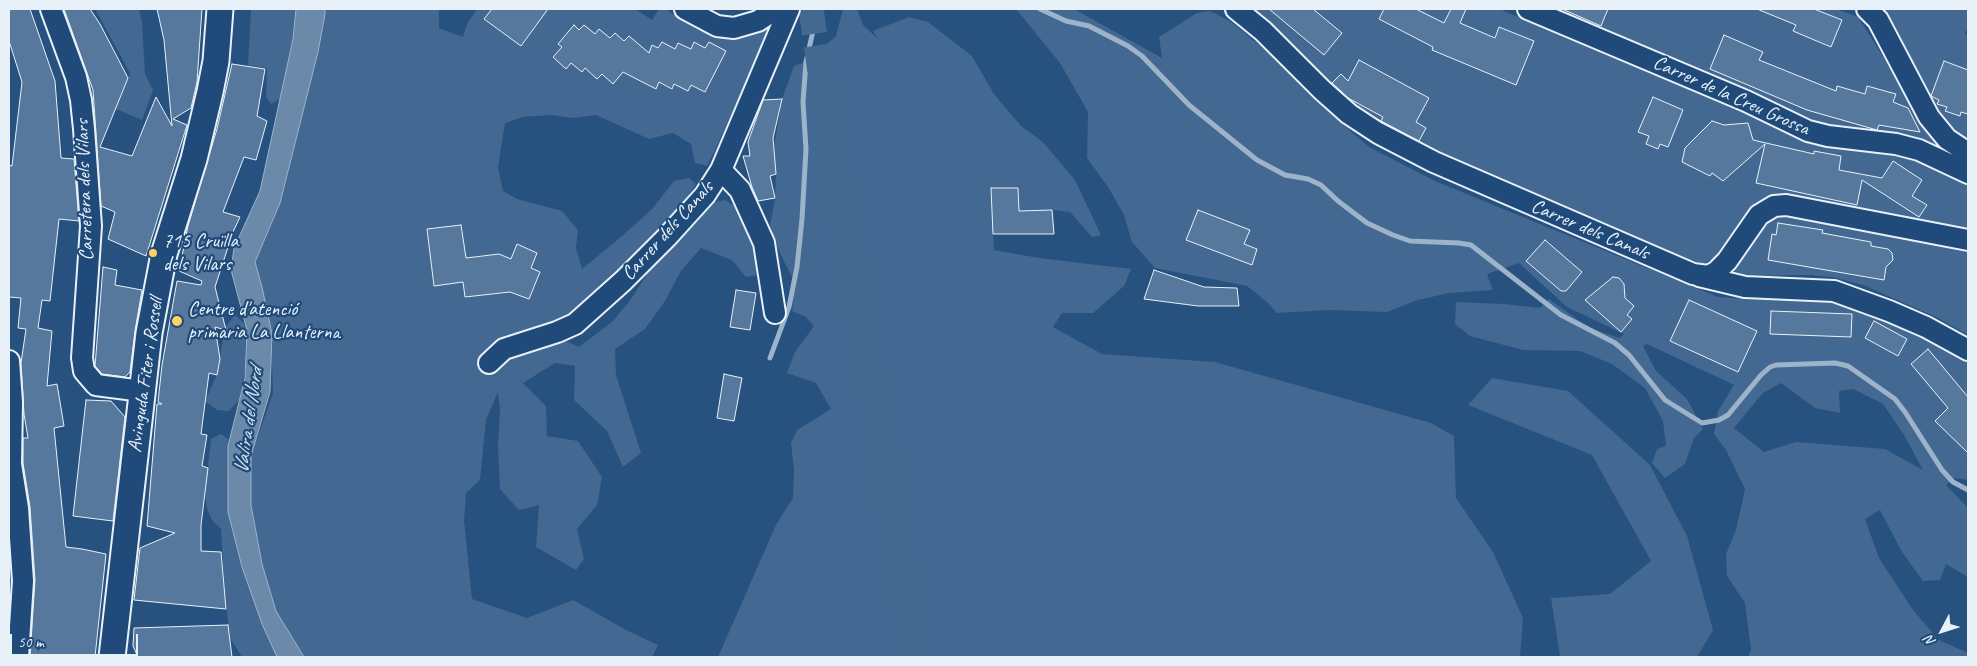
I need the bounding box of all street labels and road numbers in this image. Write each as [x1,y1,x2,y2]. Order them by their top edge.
street label: Carrer de la Creu Grossa [1649,51,1813,141]
street label: Carretera dels Vilars [71,119,99,261]
street label: Carrer dels Canals [617,176,719,286]
street label: Carrer dels Canals [1527,194,1653,266]
street label: Avinguda Fiter i Rossell [123,296,169,454]

